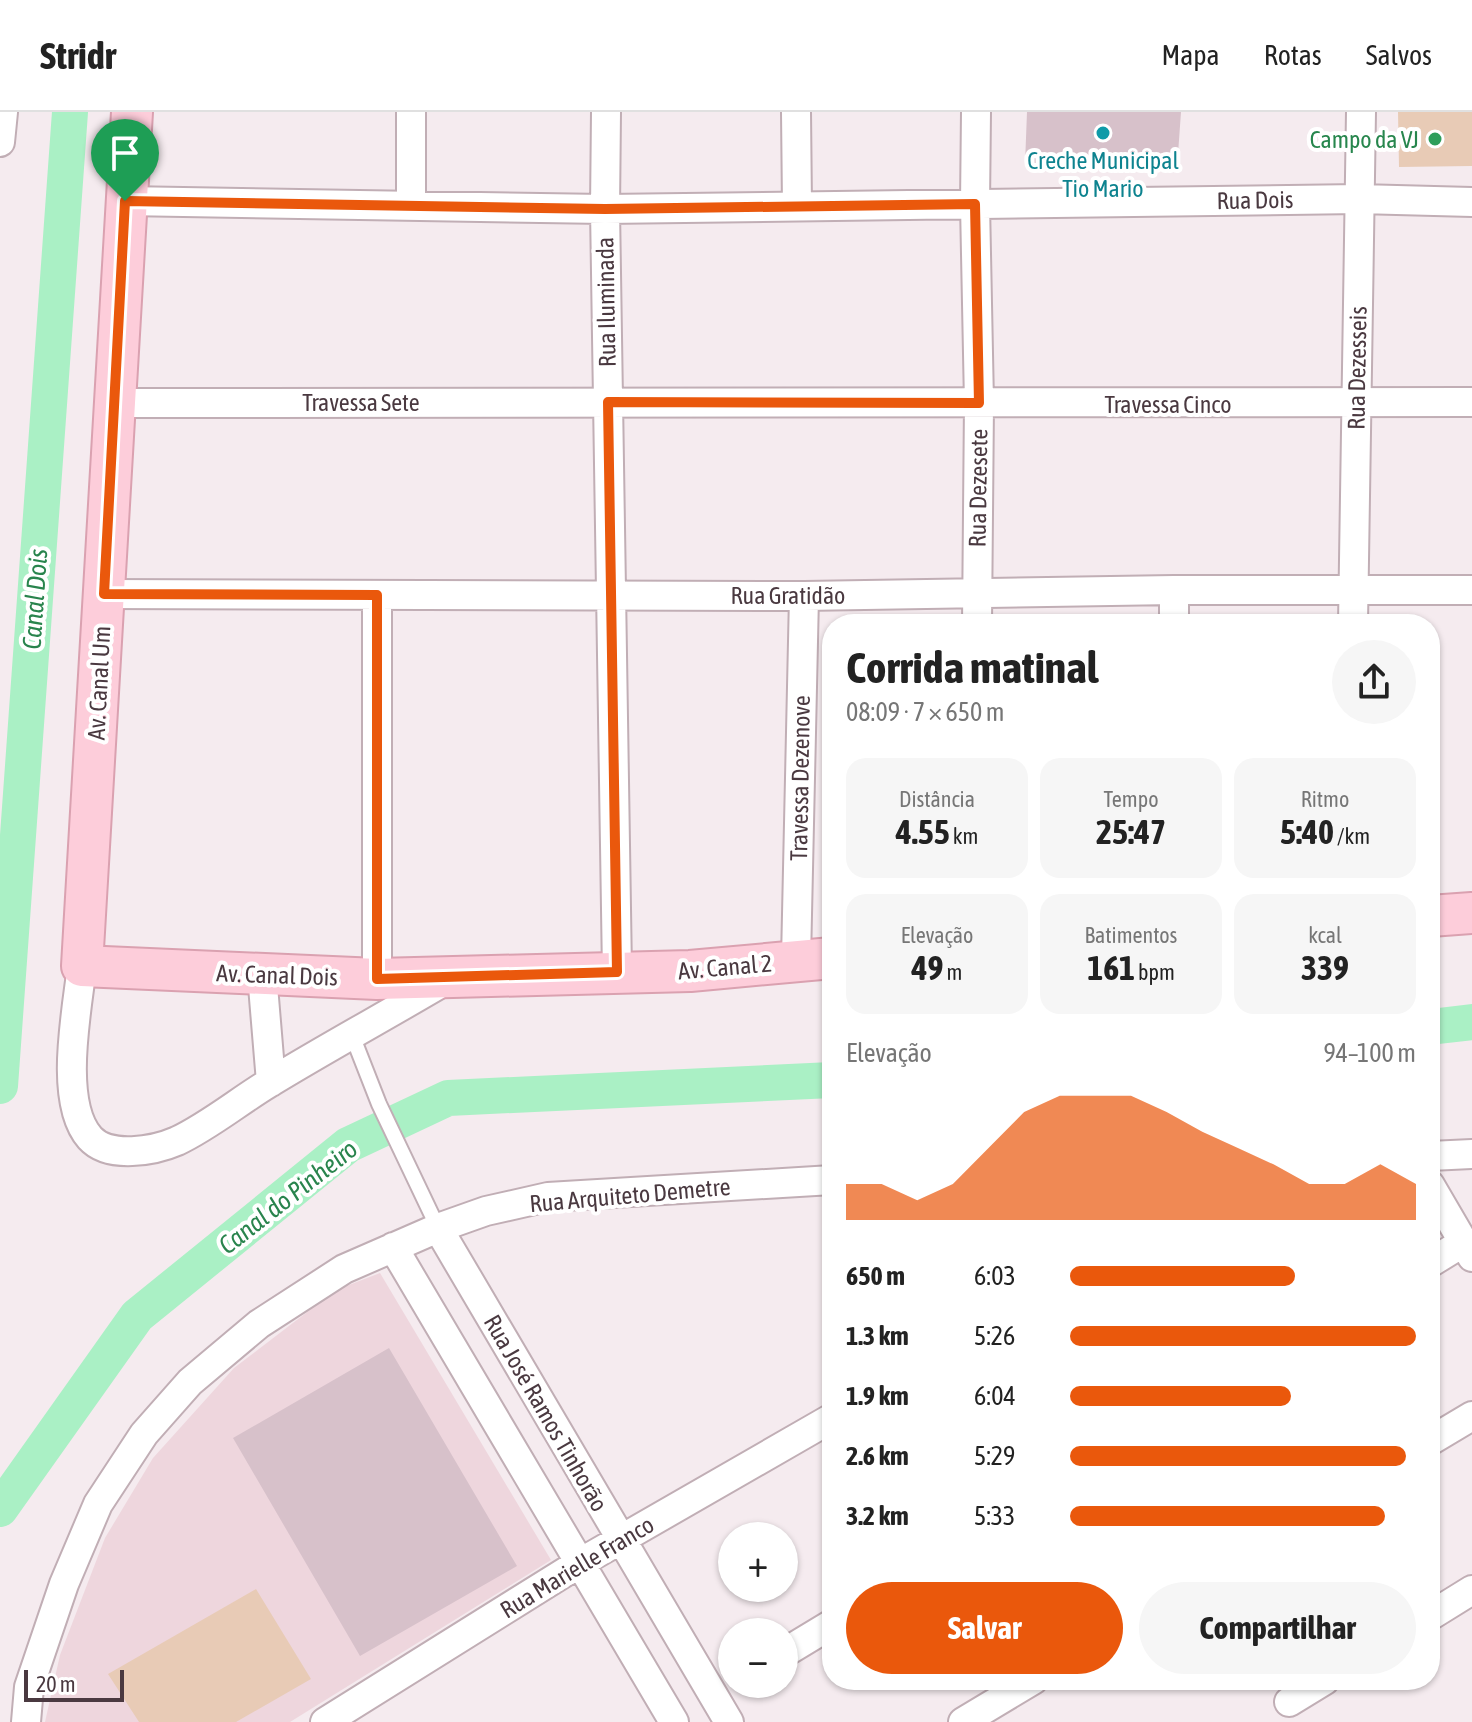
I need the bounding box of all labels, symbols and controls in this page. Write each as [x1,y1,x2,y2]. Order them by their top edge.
text: Stridr [40,34,116,77]
text: Mapa [1162,39,1220,71]
text: Rotas [1264,39,1322,71]
text: Salvos [1366,39,1432,71]
pin [91,119,159,201]
marker: Creche Municipal Tio Mario [1094,124,1112,142]
place label: Campo da VJ [1310,126,1419,153]
marker: Campo da VJ [1426,130,1444,148]
icon: arrive [103,131,147,175]
place label: Creche Municipal Tio Mario [1027,147,1179,202]
street label: Rua Dois [1216,186,1294,214]
street label: Rua Iluminada [591,237,621,367]
street label: Rua Dezesseis [1342,306,1372,430]
street label: Travessa Sete [302,389,420,416]
street label: Travessa Cinco [1105,391,1231,418]
street label: Rua Dezesete [963,428,993,548]
water label: Canal Dois [17,548,53,650]
street label: Rua Gratidão [731,582,845,609]
street label: Av. Canal Um [83,625,115,741]
button: share [1332,640,1416,724]
text: Corrida matinal [846,642,1098,692]
street label: Travessa Dezenove [785,695,815,861]
text: 08:09 · 7 × 650 m [846,697,1005,727]
text: Distância [899,786,975,812]
text: Tempo [1104,786,1158,812]
text: Ritmo [1301,786,1349,812]
text: 4.55 [896,812,950,851]
text: 25:47 [1096,812,1166,851]
text: 5:40 [1280,812,1334,851]
text: km [950,823,978,849]
text: /km [1334,823,1370,849]
text: Elevação [901,922,973,948]
text: Batimentos [1085,922,1177,948]
text: kcal [1308,922,1342,948]
text: 49 [912,948,944,987]
text: 161 [1087,948,1135,987]
text: 339 [1301,948,1349,987]
street label: Av. Canal 2 [677,949,773,985]
street label: Av. Canal Dois [216,959,338,991]
text: m [944,959,962,985]
text: bpm [1135,959,1175,985]
text: Elevação [846,1038,932,1068]
text: 94–100 m [1324,1038,1416,1068]
water label: Canal do Pinheiro [213,1134,363,1260]
street label: Rua Arquiteto Demetre [528,1173,732,1217]
text: 650 m [846,1261,905,1291]
text: 6:03 [974,1261,1016,1291]
street label: Rua José Ramos Tinhorão [479,1310,613,1516]
text: 1.3 km [846,1321,909,1351]
text: 5:26 [974,1321,1015,1351]
text: 1.9 km [846,1381,909,1411]
text: 6:04 [974,1381,1016,1411]
text: 2.6 km [846,1441,909,1471]
text: 5:29 [974,1441,1015,1471]
text: 3.2 km [846,1501,909,1531]
text: 5:33 [974,1501,1015,1531]
street label: Rua Marielle Franco [495,1511,659,1623]
map controls [718,1522,798,1698]
button: + [718,1522,798,1602]
button: Salvar [846,1582,1123,1674]
button: Compartilhar [1139,1582,1416,1674]
button: − [718,1618,798,1698]
scale bar [24,1666,124,1702]
text: 20 m [36,1671,76,1697]

